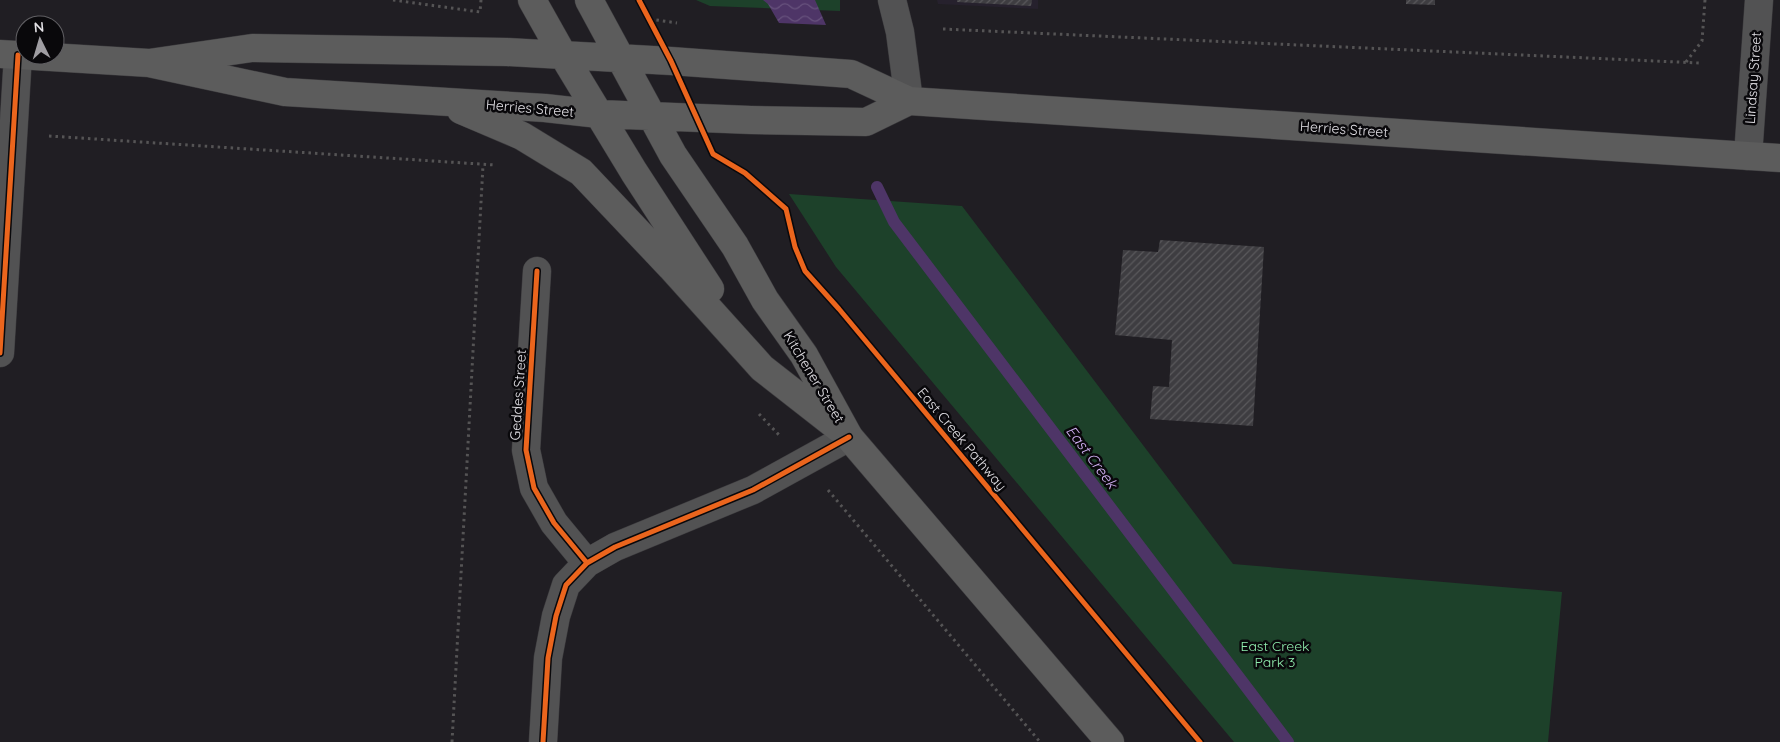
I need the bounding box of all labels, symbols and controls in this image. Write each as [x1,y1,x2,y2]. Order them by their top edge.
north arrow [15,15,65,65]
text: N [33,18,45,36]
street label: Lindsay Street [1741,31,1765,125]
street label: Herries Street [485,95,575,121]
street label: Herries Street [1299,117,1389,141]
street label: Kitchener Street [780,328,849,426]
street label: Geddes Street [506,349,530,441]
street label: East Creek Pathway [914,384,1010,494]
water label: East Creek [1062,422,1123,494]
park label: East Creek Park 3 [1240,637,1310,671]

